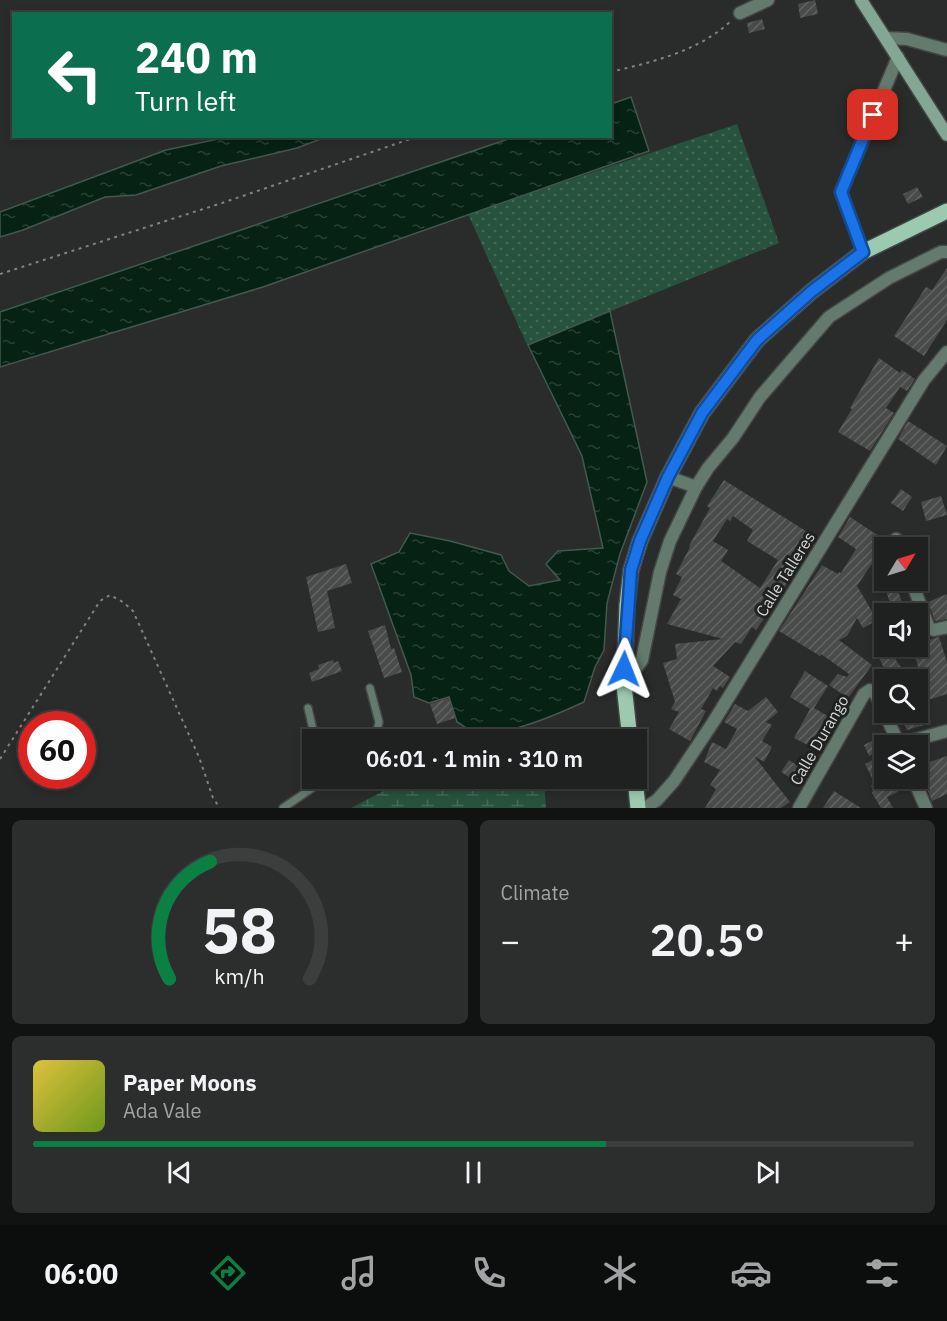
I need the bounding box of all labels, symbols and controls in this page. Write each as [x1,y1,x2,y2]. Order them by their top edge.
text: 240 m [135,30,258,85]
icon: left [36,36,114,114]
text: Turn left [135,83,236,118]
pin [847,89,898,140]
icon: arrive [856,98,889,131]
street label: Calle Talleres [751,528,819,620]
north arrow [874,537,928,591]
map controls [874,537,928,789]
button: sound [874,603,928,657]
position arrow [592,637,656,701]
button: search [874,669,928,723]
street label: Calle Durango [785,692,853,788]
speed limit sign: 60 [18,711,96,789]
button: layers [874,735,928,789]
text: 06:01 · 1 min · 310 m [366,744,583,773]
text: Climate [501,879,569,906]
text: 58 [202,889,277,970]
text: 20.5° [649,910,765,968]
text: − [501,919,520,962]
text: + [894,919,914,962]
text: km/h [215,962,265,990]
text: Paper Moons [123,1068,256,1097]
text: Ada Vale [123,1097,202,1124]
icon: previous [163,1156,196,1189]
icon: pause [457,1156,490,1189]
icon: next [751,1156,784,1189]
icon: directions [207,1252,249,1294]
icon: music [338,1252,380,1294]
icon: phone [468,1252,510,1294]
icon: climate [599,1252,641,1294]
icon: car [730,1252,772,1294]
icon: filters [861,1252,903,1294]
text: 06:00 [44,1256,118,1291]

